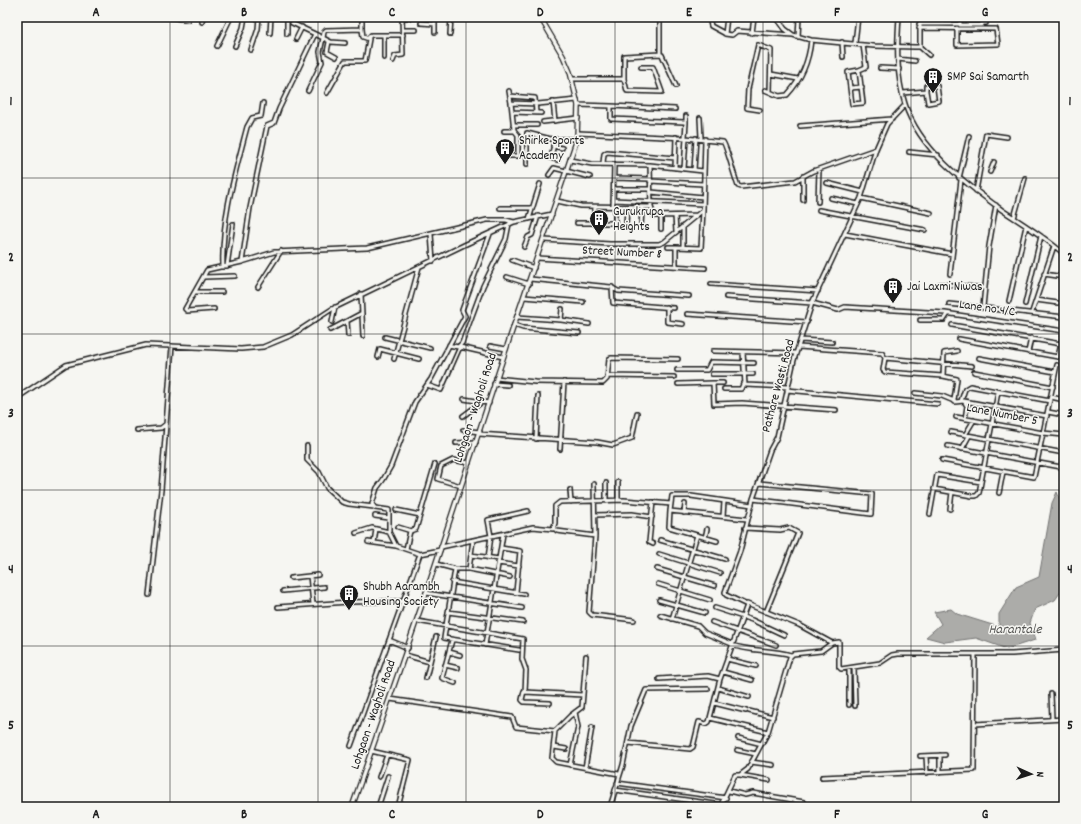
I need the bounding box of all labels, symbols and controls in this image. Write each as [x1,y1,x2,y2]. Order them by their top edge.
text: A [92,4,100,23]
text: B [241,4,247,23]
text: C [389,4,396,23]
text: D [537,4,544,23]
text: E [686,4,693,23]
text: F [834,4,840,23]
text: G [982,4,989,23]
building icon: SMP Sai Samarth [922,66,944,94]
place label: SMP Sai Samarth [947,68,1029,87]
text: 1 [10,93,13,112]
text: 1 [1069,93,1072,112]
place label: Shirke Sports Academy [519,132,585,166]
building icon: Shirke Sports Academy [494,137,516,165]
place label: Gurukrupa Heights [613,203,664,237]
building icon: Gurukrupa Heights [588,208,610,236]
street label: Street Number 8 [582,241,662,265]
text: 2 [8,249,14,268]
text: 2 [1067,249,1073,268]
building icon: Jai Laxmi Niwas [882,276,904,304]
place label: Jai Laxmi Niwas [907,278,982,297]
street label: Lane no 4/C [958,296,1017,322]
street label: Pathare Wasti Road [757,337,801,435]
street label: Lohgaon - Wagholi Road [449,350,503,466]
street label: Lane Number 5 [965,399,1039,431]
text: 3 [8,405,14,424]
text: 3 [1067,405,1073,424]
text: 4 [8,561,14,580]
text: 4 [1067,561,1073,580]
place label: Shubh Aarambh Housing Society [363,578,440,612]
building icon: Shubh Aarambh Housing Society [338,583,360,611]
water label: Harantale [988,620,1042,640]
street label: Lohgaon - Wagholi Road [346,658,402,772]
text: 5 [8,717,14,736]
text: 5 [1067,717,1073,736]
north arrow [1011,754,1051,794]
text: N [1031,771,1047,778]
text: A [92,806,100,824]
text: B [241,806,247,824]
text: C [389,806,396,824]
text: D [537,806,544,824]
text: E [686,806,693,824]
text: F [834,806,840,824]
text: G [982,806,989,824]

